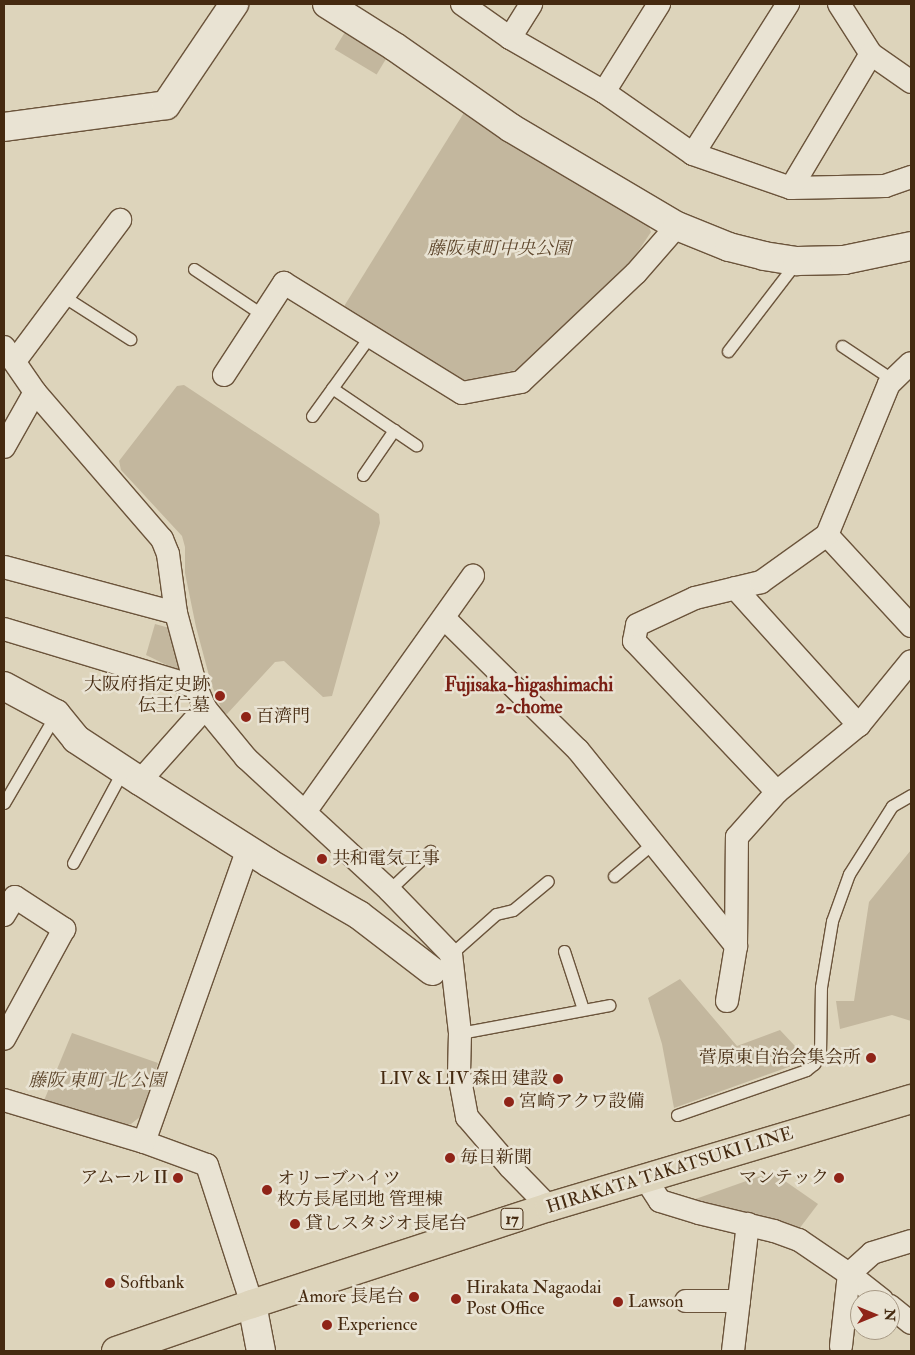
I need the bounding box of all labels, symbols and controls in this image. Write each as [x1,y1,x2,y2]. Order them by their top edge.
park label: 藤阪東町中央公園 [427,238,571,260]
place label: 大阪府指定史跡 伝王仁墓 [84,675,210,718]
district label: Fujisaka-higashimachi 2-chome [445,675,613,719]
marker: 大阪府指定史跡 伝王仁墓 [214,690,226,702]
place label: 百濟門 [256,706,310,728]
marker: 百濟門 [240,711,252,723]
place label: 共和電気工事 [332,848,440,870]
marker: 共和電気工事 [316,853,328,865]
place label: 菅原東自治会集会所 [699,1047,861,1069]
marker: 菅原東自治会集会所 [865,1052,877,1064]
place label: LIV & LIV 森田 建設 [380,1068,548,1090]
park label: 藤阪 東町 北 公園 [28,1070,166,1092]
marker: LIV & LIV 森田 建設 [552,1073,564,1085]
place label: 宮崎アクワ設備 [519,1091,645,1113]
marker: 宮崎アクワ設備 [503,1096,515,1108]
street label: HIRAKATA TAKATSUKI LINE [544,1123,796,1219]
place label: 毎日新聞 [460,1147,532,1169]
marker: 毎日新聞 [444,1152,456,1164]
place label: アムール II [79,1167,168,1189]
place label: マンテック [739,1167,829,1189]
place label: オリーブハイツ 枚方長尾団地 管理棟 [277,1169,443,1212]
marker: アムール II [172,1172,184,1184]
marker: マンテック [833,1172,845,1184]
marker: オリーブハイツ 枚方長尾団地 管理棟 [261,1184,273,1196]
road number: 17 [500,1206,524,1232]
place label: 貸しスタジオ長尾台 [305,1213,467,1235]
marker: 貸しスタジオ長尾台 [289,1218,301,1230]
place label: Softbank [120,1272,184,1294]
marker: Softbank [104,1277,116,1289]
place label: Hirakata Nagaodai Post Office [466,1278,602,1320]
place label: Amore 長尾台 [298,1286,404,1308]
north arrow [850,1290,900,1340]
marker: Amore 長尾台 [408,1291,420,1303]
place label: Lawson [628,1291,683,1313]
marker: Hirakata Nagaodai Post Office [450,1293,462,1305]
marker: Lawson [612,1296,624,1308]
text: N [881,1309,898,1321]
place label: Experience [337,1314,418,1336]
marker: Experience [321,1319,333,1331]

